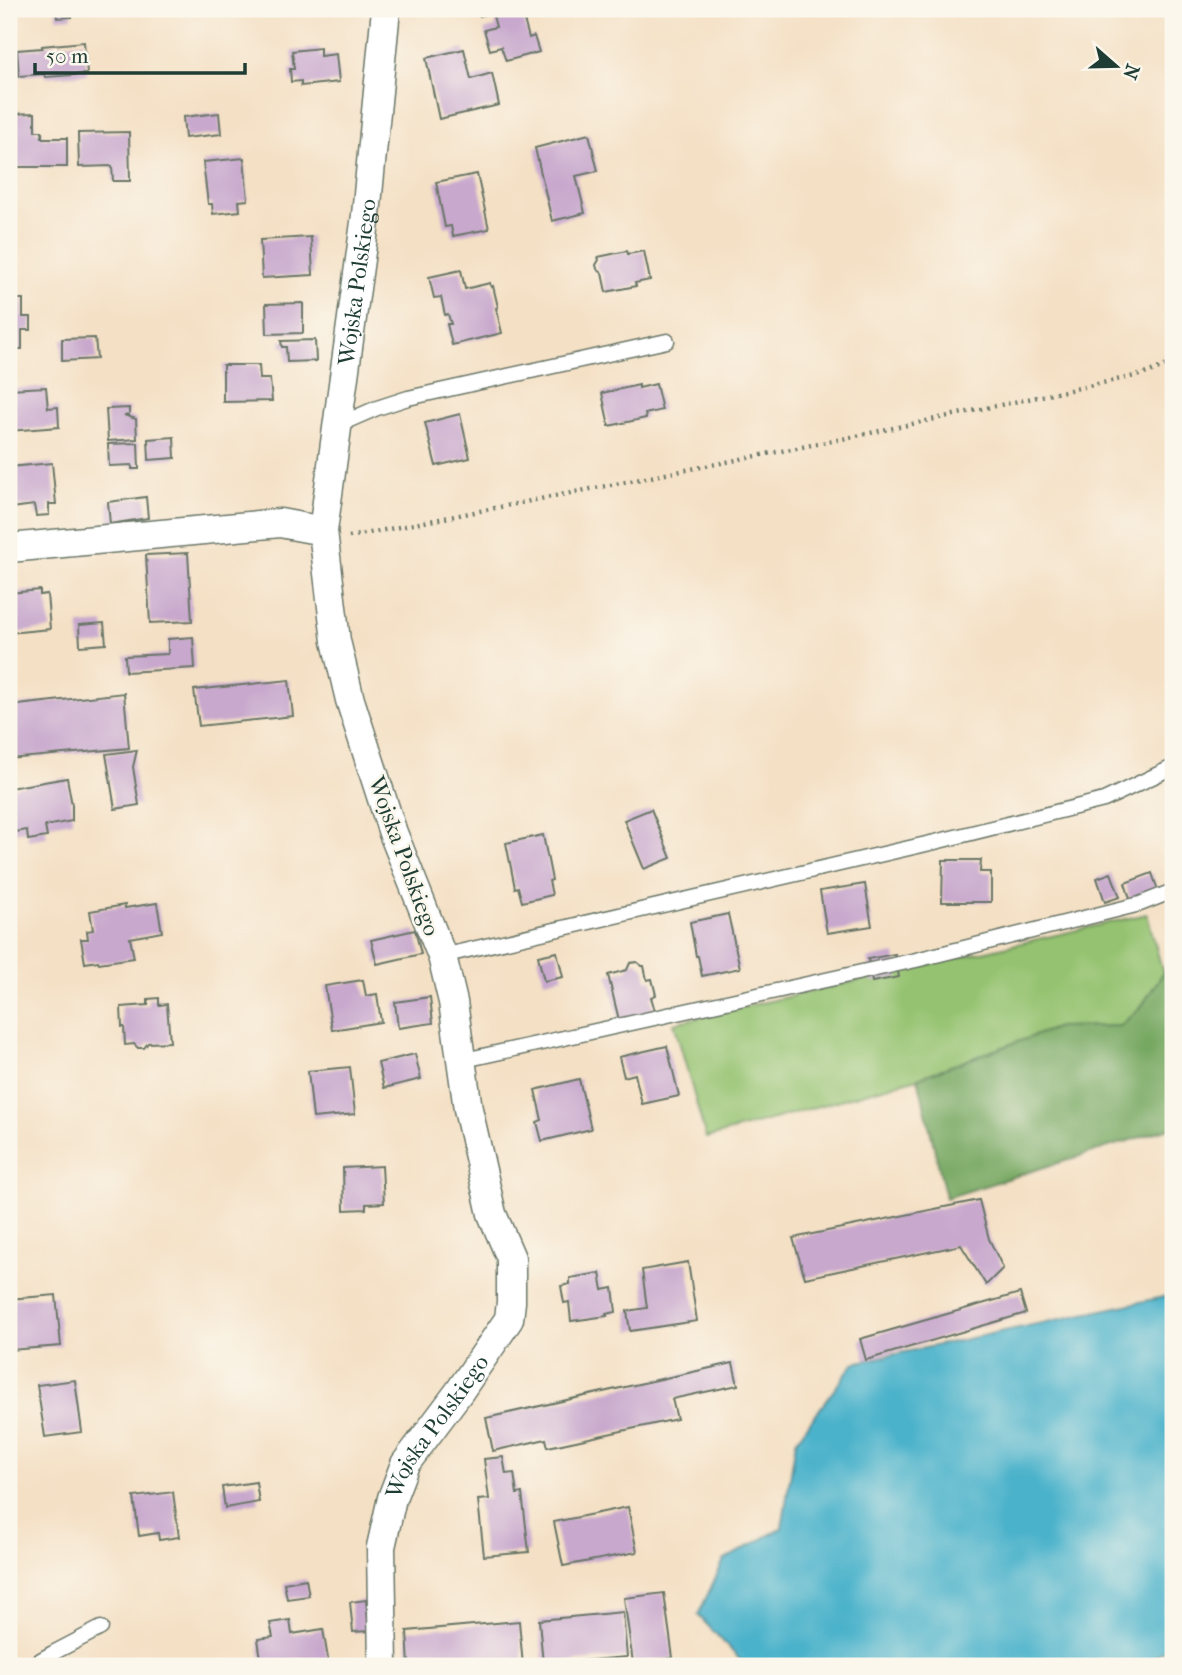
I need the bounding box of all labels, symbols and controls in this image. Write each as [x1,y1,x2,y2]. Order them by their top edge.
scale bar [35,32,245,76]
north arrow [1080,32,1150,102]
text: 50 m [46,44,89,68]
text: N [1118,61,1144,83]
street label: Wojska Polskiego [332,198,381,368]
street label: Wojska Polskiego [362,772,445,939]
street label: Wojska Polskiego [379,1349,494,1503]

